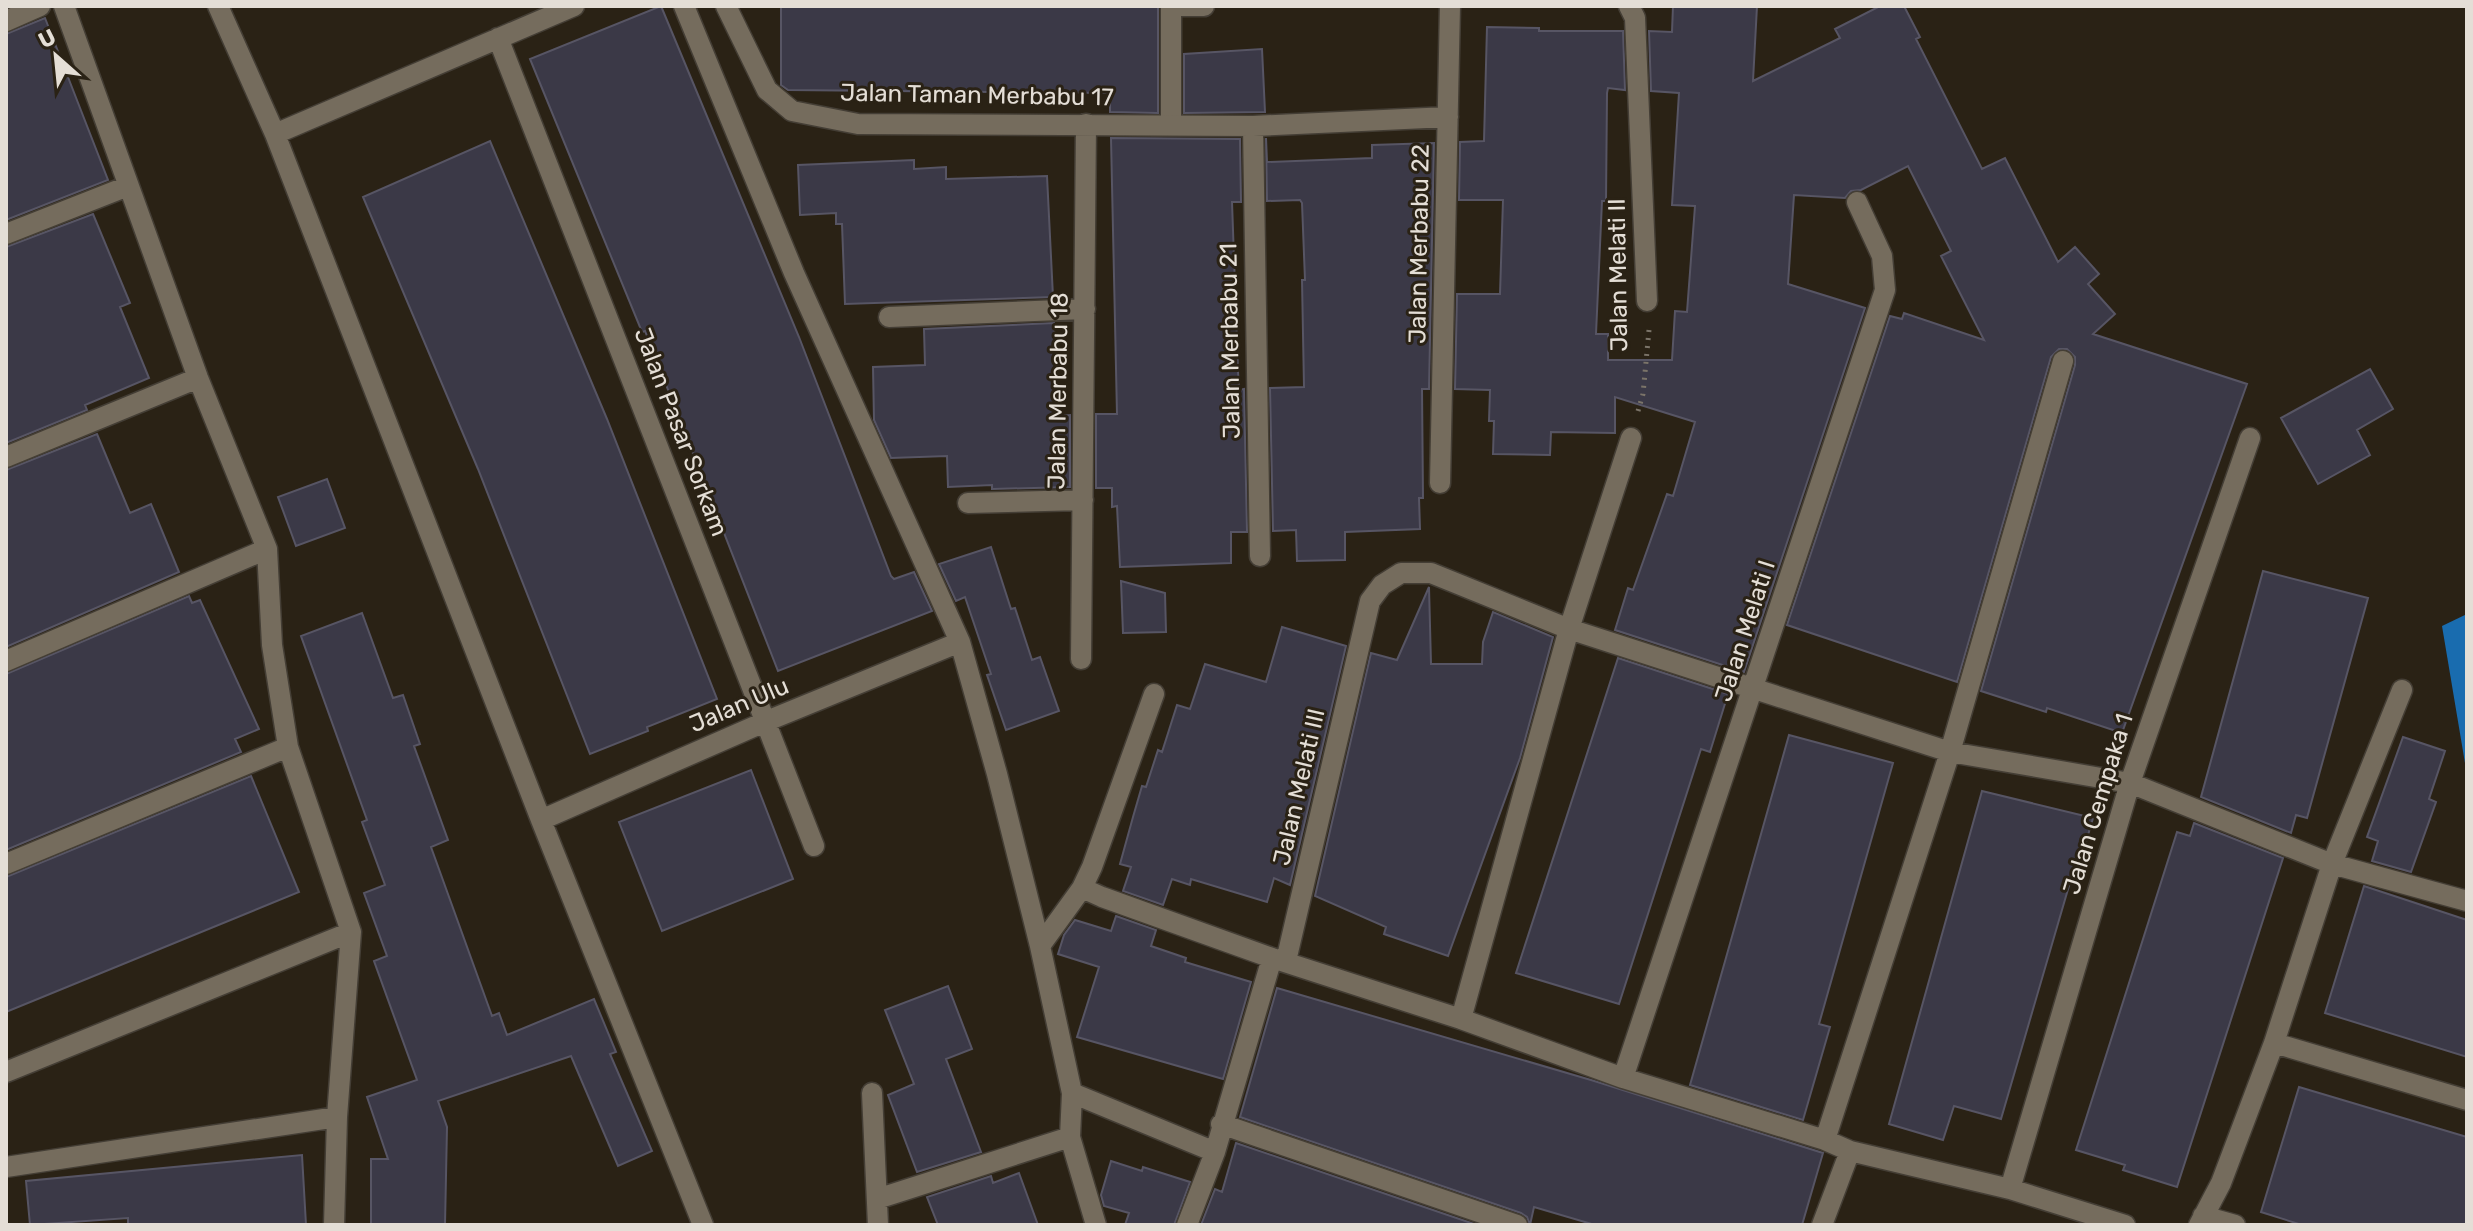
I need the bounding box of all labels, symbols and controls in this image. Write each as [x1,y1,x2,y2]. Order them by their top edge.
north arrow [16,16,96,96]
text: U [34,23,60,54]
street label: Jalan Taman Merbabu 17 [840,79,1114,111]
street label: Jalan Merbabu 22 [1403,144,1435,344]
street label: Jalan Melati II [1603,198,1633,352]
street label: Jalan Merbabu 21 [1214,243,1246,439]
street label: Jalan Merbabu 18 [1042,292,1074,490]
street label: Jalan Pasar Sorkam [628,324,734,540]
street label: Jalan Melati I [1709,557,1781,705]
street label: Jalan Ulu [685,672,793,738]
street label: Jalan Melati III [1267,706,1331,868]
street label: Jalan Cempaka 1 [2057,710,2139,898]

